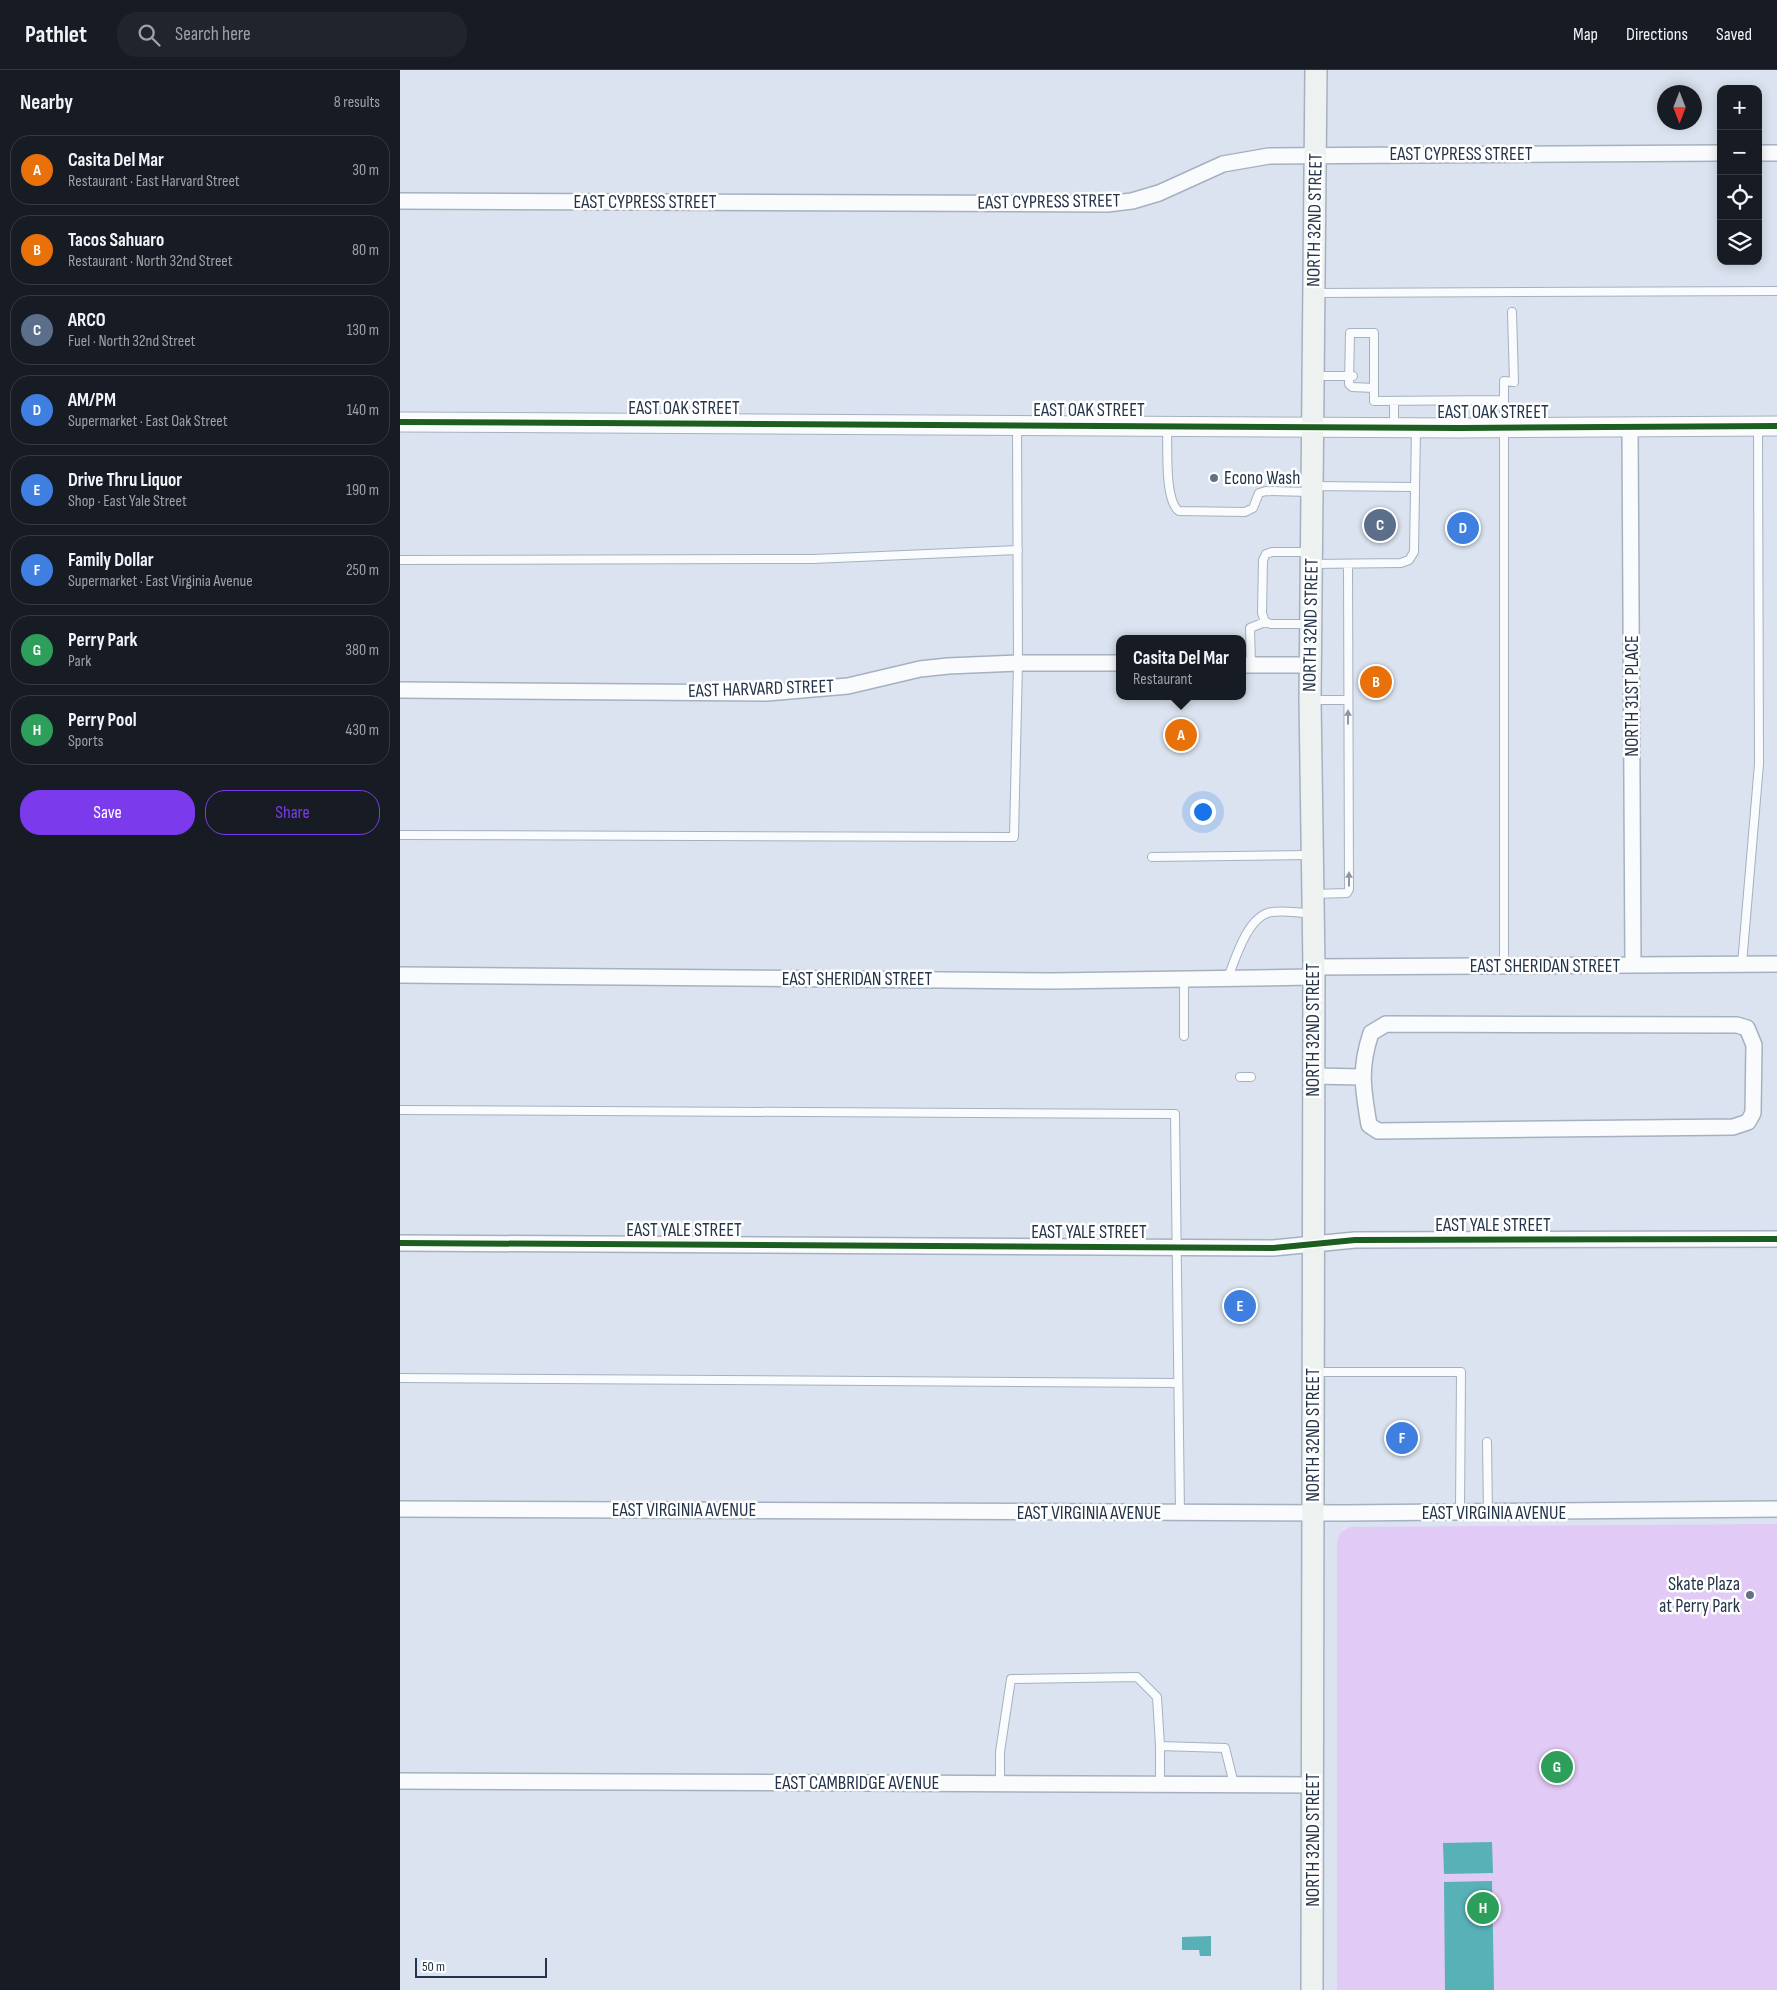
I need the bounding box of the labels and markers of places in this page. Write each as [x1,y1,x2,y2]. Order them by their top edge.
place label: Econo Wash [1224,467,1300,490]
marker: Econo Wash [1208,472,1220,484]
pin: C [1364,506,1396,544]
pin: D [1447,509,1479,547]
pin: B [1360,663,1392,701]
pin: A [1165,716,1197,754]
pin: E [1224,1287,1256,1325]
pin: F [1386,1419,1418,1457]
place label: Skate Plaza at Perry Park [1659,1573,1741,1618]
marker: Skate Plaza at Perry Park [1744,1589,1756,1601]
pin: G [1541,1748,1573,1786]
pin: H [1467,1889,1499,1927]

